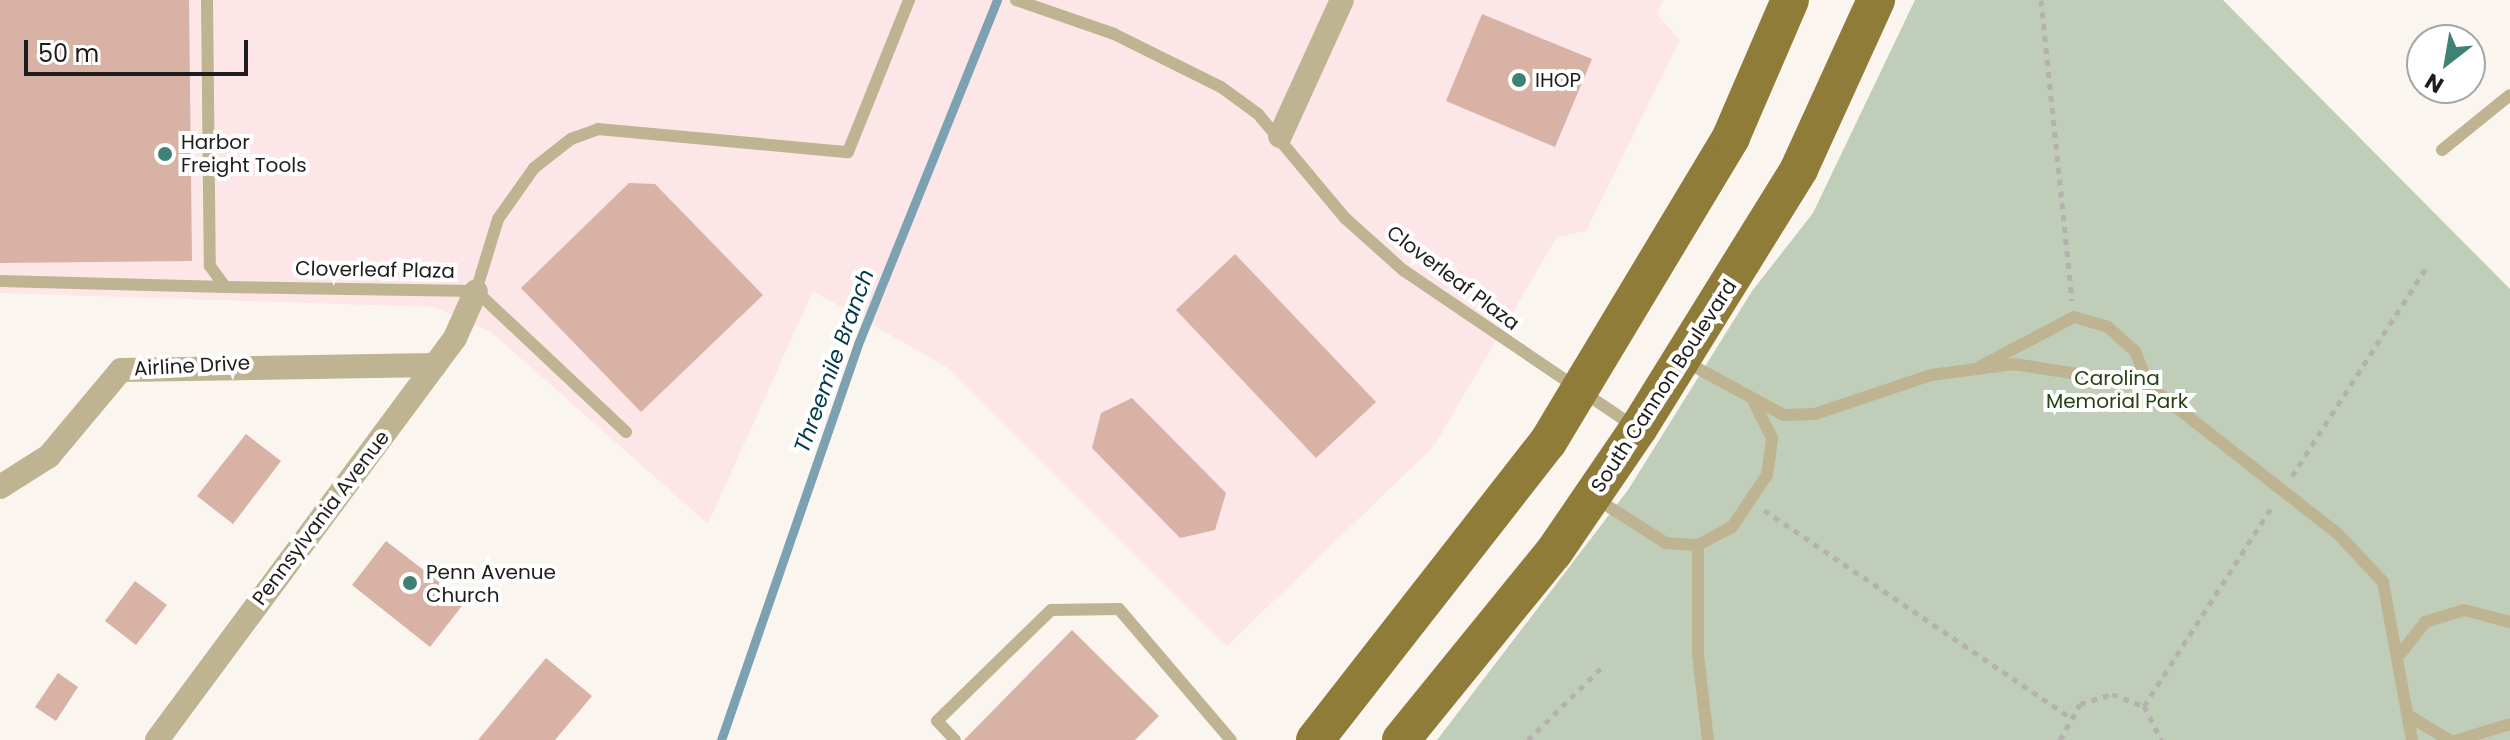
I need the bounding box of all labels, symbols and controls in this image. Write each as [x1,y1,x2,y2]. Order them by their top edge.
scale bar [28,24,252,74]
north arrow [2406,24,2486,104]
text: 50 m [38,37,99,70]
text: N [2419,66,2449,101]
place label: IHOP [1535,68,1581,92]
marker: IHOP [1510,71,1528,89]
place label: Harbor Freight Tools [181,130,307,177]
marker: Harbor Freight Tools [156,145,174,163]
street label: Cloverleaf Plaza [1382,220,1524,336]
street label: Cloverleaf Plaza [295,257,455,283]
water label: Threemile Branch [789,266,879,456]
street label: South Cannon Boulevard [1586,275,1742,497]
street label: Airline Drive [133,351,251,381]
park label: Carolina Memorial Park [2046,366,2188,413]
street label: Pennsylvania Avenue [247,426,395,610]
place label: Penn Avenue Church [426,560,556,607]
marker: Penn Avenue Church [401,574,419,592]

